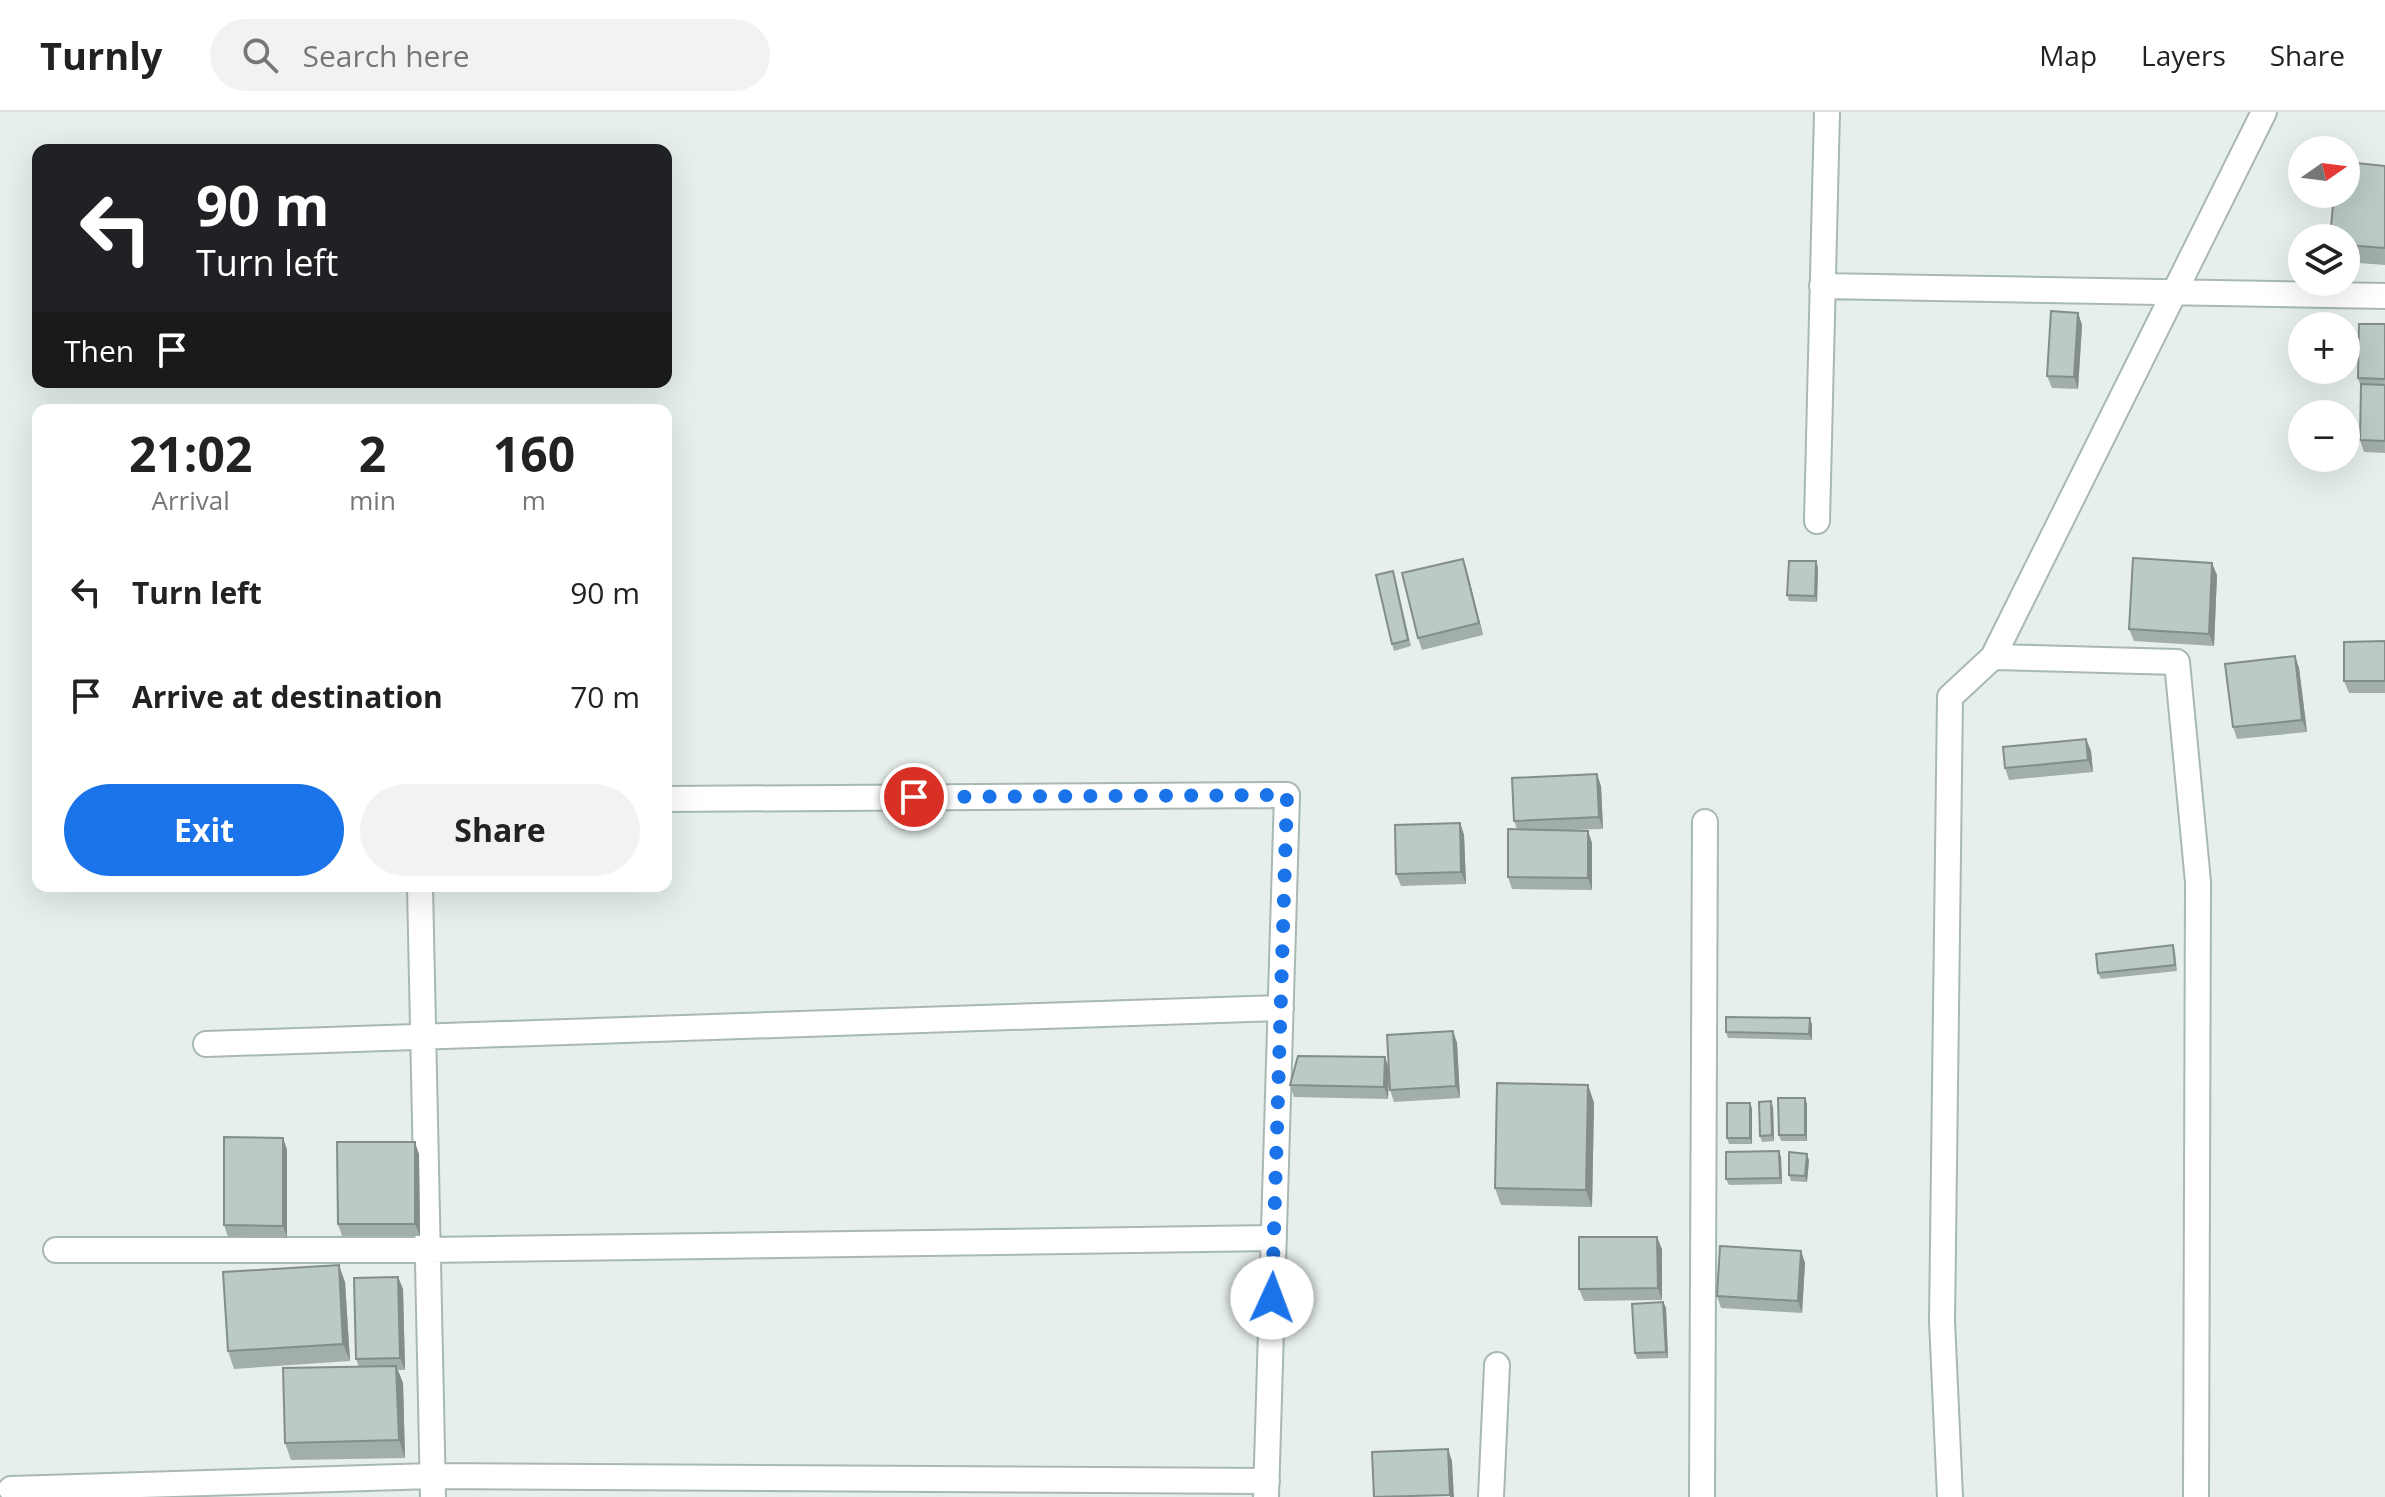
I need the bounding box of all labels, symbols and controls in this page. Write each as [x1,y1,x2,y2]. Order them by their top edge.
search box [210,19,770,91]
text: Turnly [40,29,162,81]
icon: search [238,33,282,77]
text: Search here [302,35,470,76]
text: Map [2039,36,2097,74]
text: Layers [2141,36,2226,74]
text: Share [2270,36,2345,74]
north arrow [2288,136,2360,208]
map controls [2288,136,2360,472]
text: 90 m [196,166,330,242]
icon: left [64,176,168,280]
button: layers [2288,224,2360,296]
text: Turn left [196,238,338,287]
button: + [2288,312,2360,384]
icon: arrive [150,328,194,372]
text: Then [64,330,134,371]
button: − [2288,400,2360,472]
text: 21:02 [129,421,252,486]
text: 2 [359,421,386,486]
text: 160 [493,421,575,486]
text: Arrival [151,482,230,518]
text: min [349,482,396,518]
text: m [522,482,546,518]
icon: left [64,570,108,614]
text: Turn left [132,572,262,613]
text: 90 m [570,572,640,613]
icon: arrive [64,674,108,718]
text: Arrive at destination [132,676,443,717]
text: 70 m [570,676,640,717]
pin [880,763,948,831]
icon: arrive [892,775,936,819]
button: Exit [64,784,344,876]
button: Share [360,784,640,876]
position arrow [1230,1256,1314,1340]

